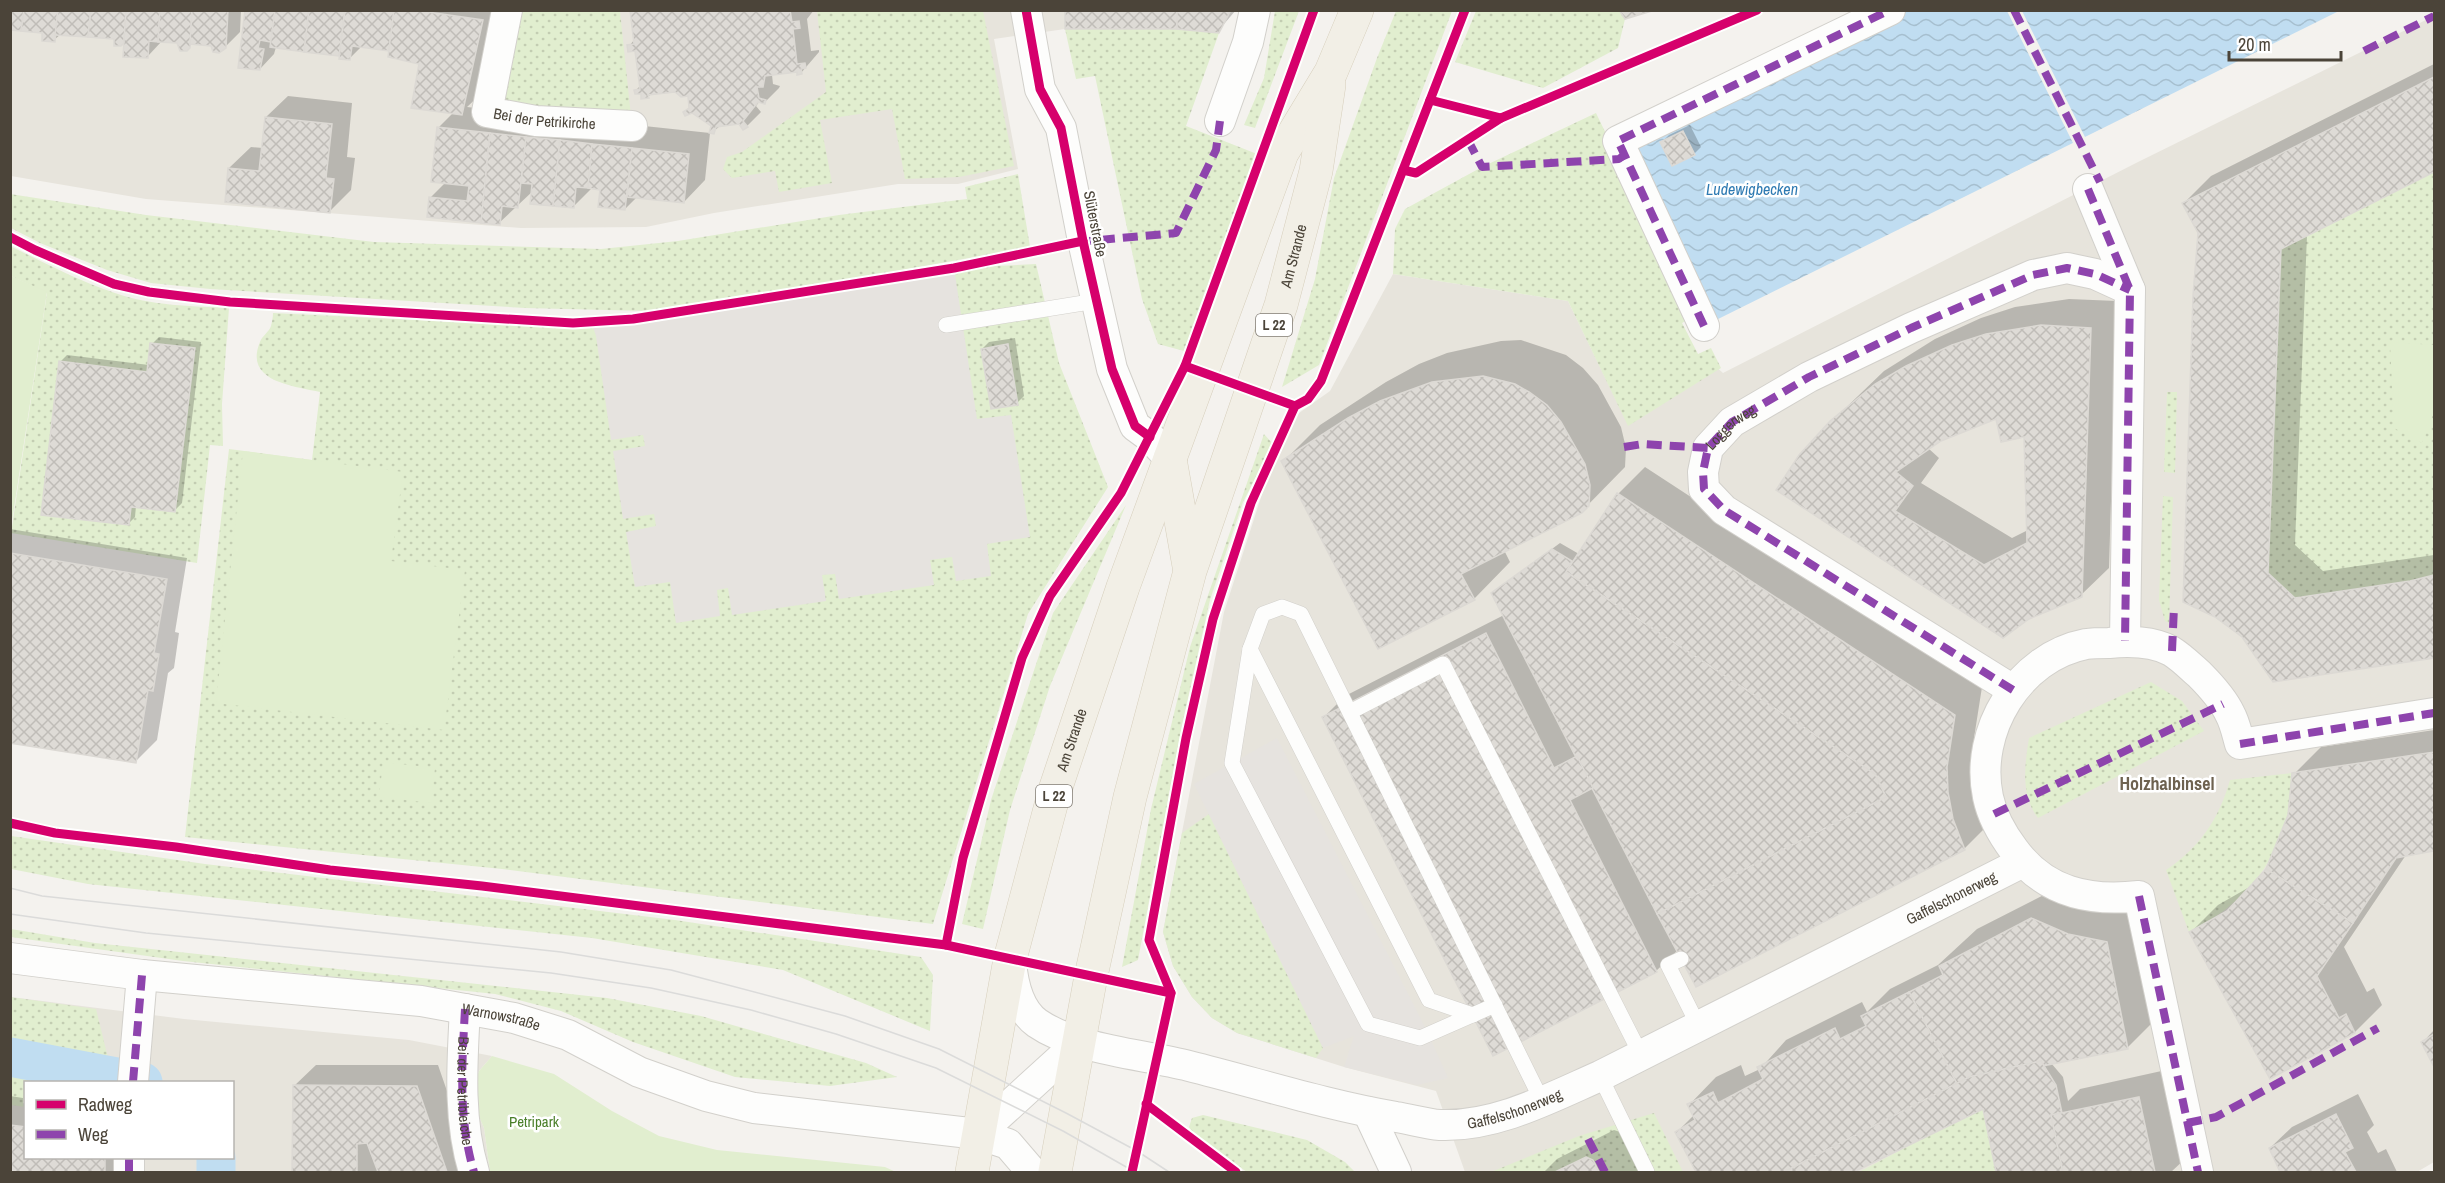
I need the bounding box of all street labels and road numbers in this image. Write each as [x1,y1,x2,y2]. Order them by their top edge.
street label: Bei der Petrikirche [492,102,596,134]
street label: Slüterstraße [1079,189,1112,259]
street label: Am Strande [1275,222,1312,291]
road number: L 22 [1256,314,1292,336]
street label: Loggerweg [1700,399,1760,454]
street label: Am Strande [1051,706,1092,775]
road number: L 22 [1036,785,1072,807]
street label: Gaffelschonerweg [1902,866,2000,929]
street label: Warnowstraße [460,998,543,1036]
street label: Bei der Petribleiche [452,1036,478,1147]
street label: Gaffelschonerweg [1466,1083,1565,1134]

